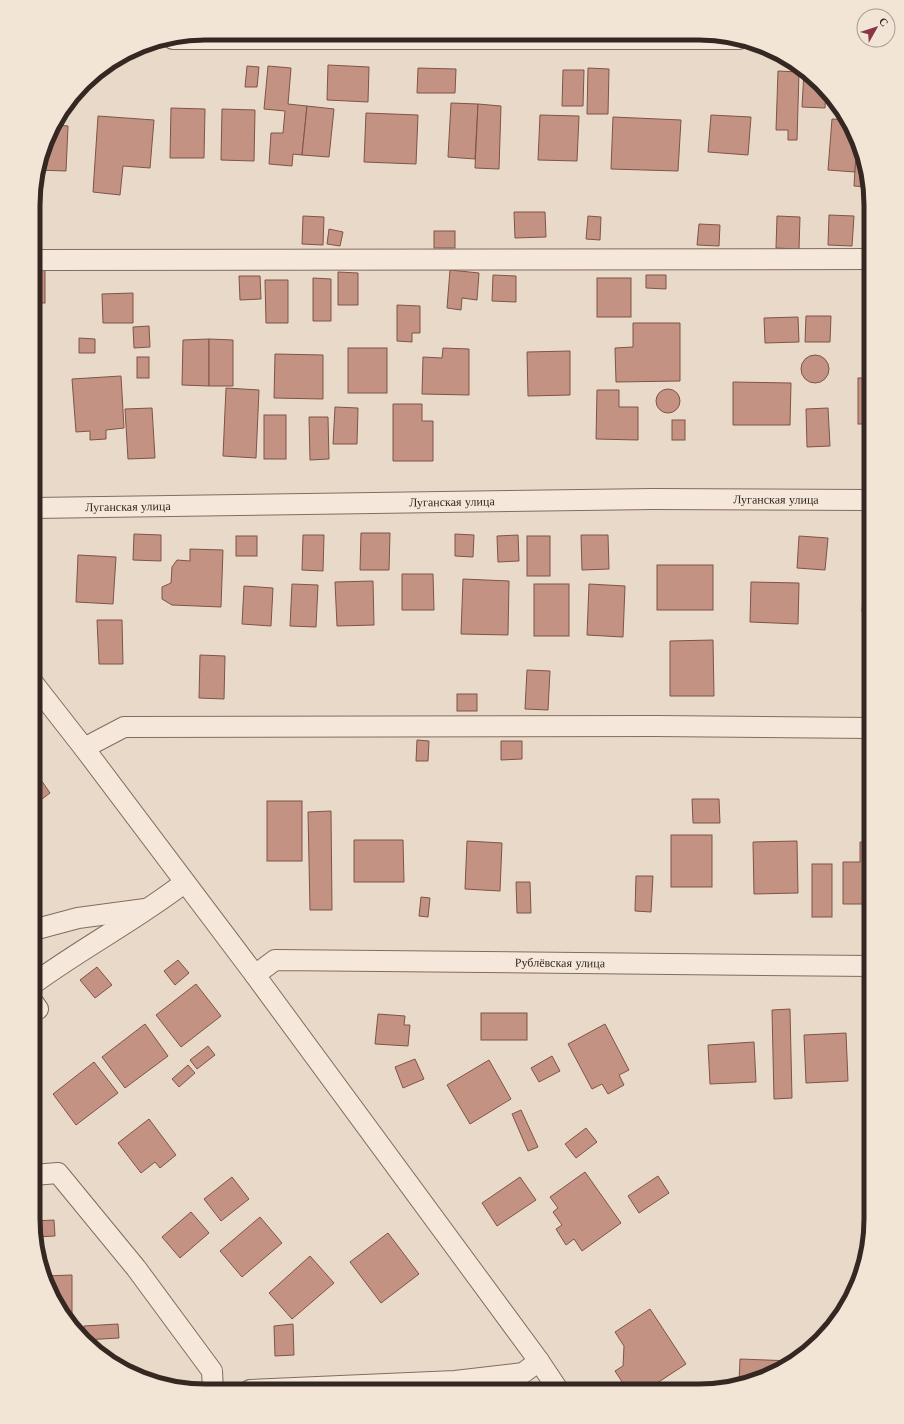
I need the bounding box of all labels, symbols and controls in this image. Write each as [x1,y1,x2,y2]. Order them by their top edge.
north arrow [856,8,896,48]
text: С [876,14,892,29]
street label: Луганская улица [733,491,819,507]
street label: Луганская улица [409,493,495,510]
street label: Луганская улица [85,498,171,514]
street label: Рублёвская улица [515,954,606,970]

